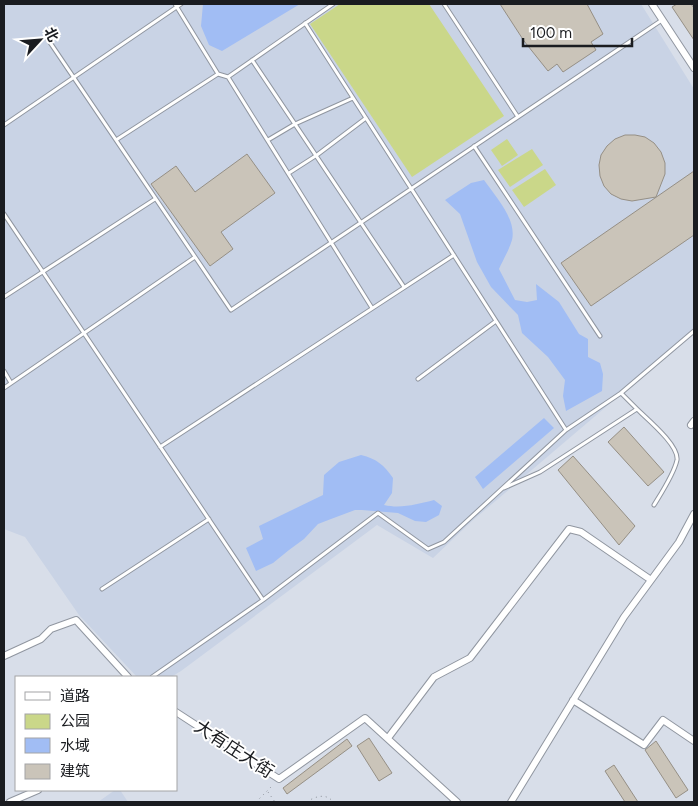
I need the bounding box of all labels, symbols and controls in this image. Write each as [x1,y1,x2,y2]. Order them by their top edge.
north arrow [15,15,65,65]
scale bar [523,15,632,47]
text: 100 m [530,24,572,42]
text: 北 [41,25,62,45]
legend [15,676,178,791]
text: 道路 [60,687,90,705]
text: 公园 [60,712,90,730]
street label: 大有庄大街 [190,715,278,783]
text: 水域 [60,737,90,755]
text: 建筑 [60,762,90,780]

